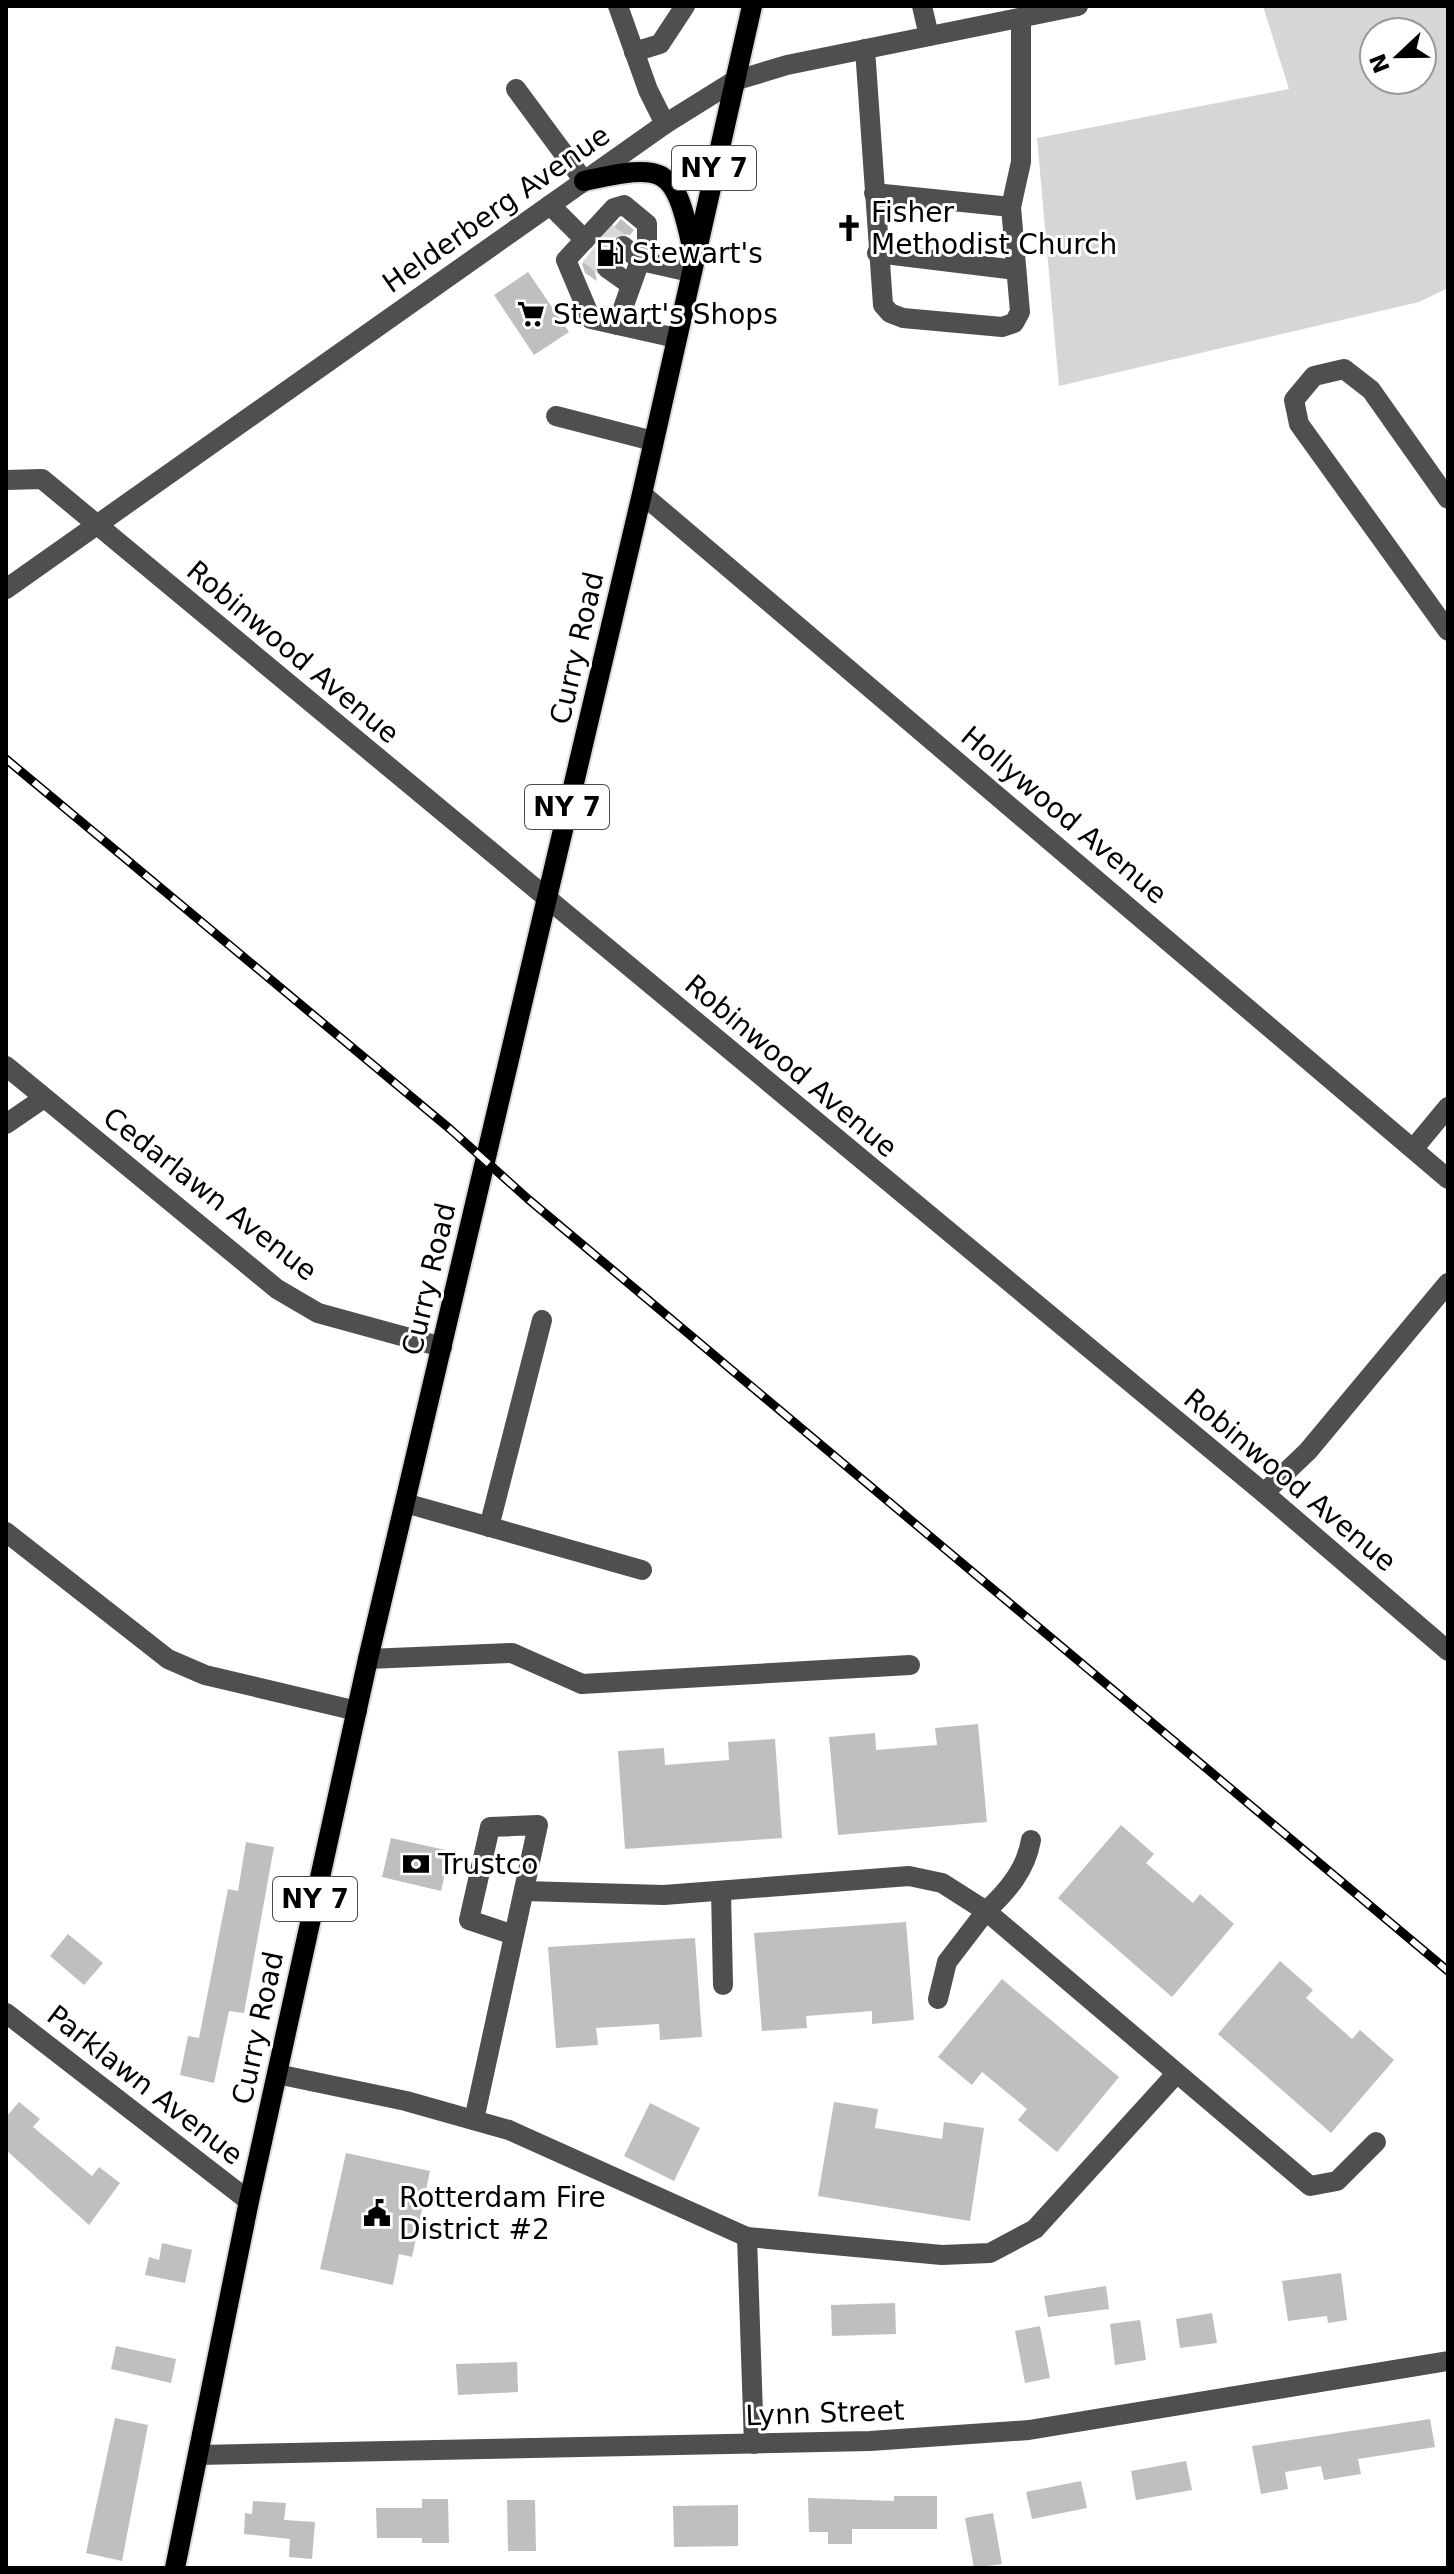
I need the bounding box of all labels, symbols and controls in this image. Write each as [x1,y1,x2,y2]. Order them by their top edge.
north arrow [1358,16,1438,96]
text: N [1365,50,1395,77]
street label: Helderberg Avenue [376,118,616,300]
road number: NY 7 [672,146,756,190]
place label: Fisher Methodist Church [871,196,1117,261]
church icon: Fisher Methodist Church [834,213,864,243]
place label: Stewart's [632,237,763,270]
fuel station icon: Stewart's [595,238,625,268]
place label: Stewart's Shops [553,298,778,331]
supermarket icon: Stewart's Shops [516,299,546,329]
street label: Robinwood Avenue [180,554,406,750]
street label: Curry Road [543,569,611,727]
street label: Hollywood Avenue [955,719,1173,911]
road number: NY 7 [525,785,609,829]
street label: Robinwood Avenue [678,968,904,1164]
street label: Cedarlawn Avenue [97,1100,323,1288]
street label: Curry Road [395,1200,463,1358]
street label: Robinwood Avenue [1177,1382,1403,1578]
place label: Trustco [437,1848,538,1881]
bank icon: Trustco [401,1849,431,1879]
road number: NY 7 [273,1877,357,1921]
street label: Curry Road [226,1948,290,2108]
street label: Parklawn Avenue [41,1998,249,2172]
place label: Rotterdam Fire District #2 [399,2181,606,2246]
public building icon: Rotterdam Fire District #2 [362,2198,392,2228]
street label: Lynn Street [745,2394,905,2432]

